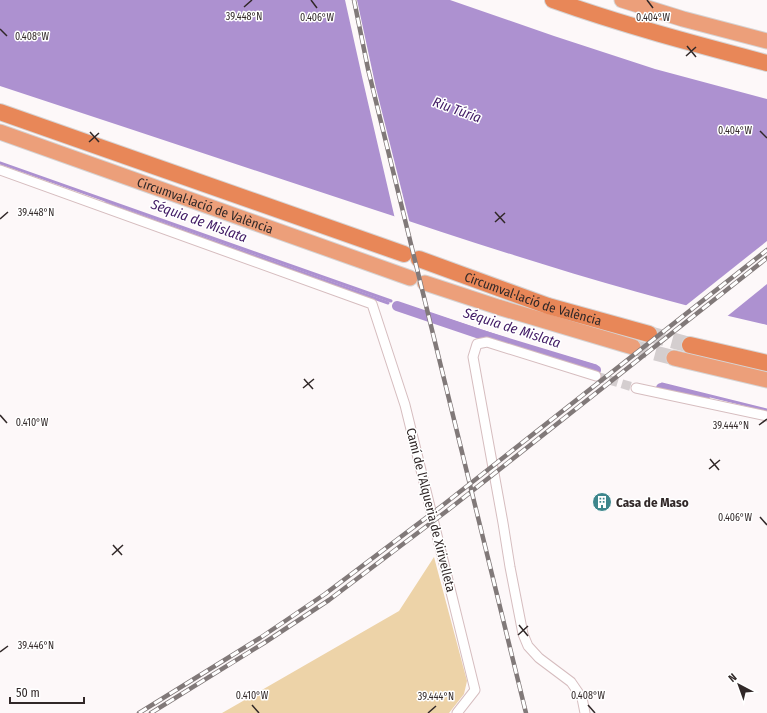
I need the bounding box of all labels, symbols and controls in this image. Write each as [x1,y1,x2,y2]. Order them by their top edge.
text: 39.448°N [226,11,262,23]
text: 0.406°W [300,12,335,24]
text: 0.404°W [636,12,671,24]
text: 0.408°W [15,31,50,43]
water label: Riu Túria [430,93,484,127]
text: 0.404°W [718,125,753,137]
street label: Circumval·lació de València [135,174,275,236]
water label: Séquia de Mislata [148,195,249,246]
text: 39.448°N [18,207,54,219]
street label: Circumval·lació de València [463,269,603,328]
water label: Séquia de Mislata [460,304,563,352]
text: 0.410°W [16,417,49,429]
text: 39.444°N [713,420,749,432]
street label: Camí de l'Alqueria de Xirivelleta [403,426,459,594]
building icon: Casa de Maso [591,491,613,513]
place label: Casa de Maso [616,495,689,510]
text: 0.406°W [718,512,753,524]
text: 39.446°N [18,640,54,652]
north arrow [719,665,759,705]
text: N [726,671,740,685]
scale bar [10,679,84,705]
text: 50 m [16,686,40,700]
text: 0.410°W [236,690,269,702]
text: 0.408°W [571,690,606,702]
text: 39.444°N [418,691,454,703]

